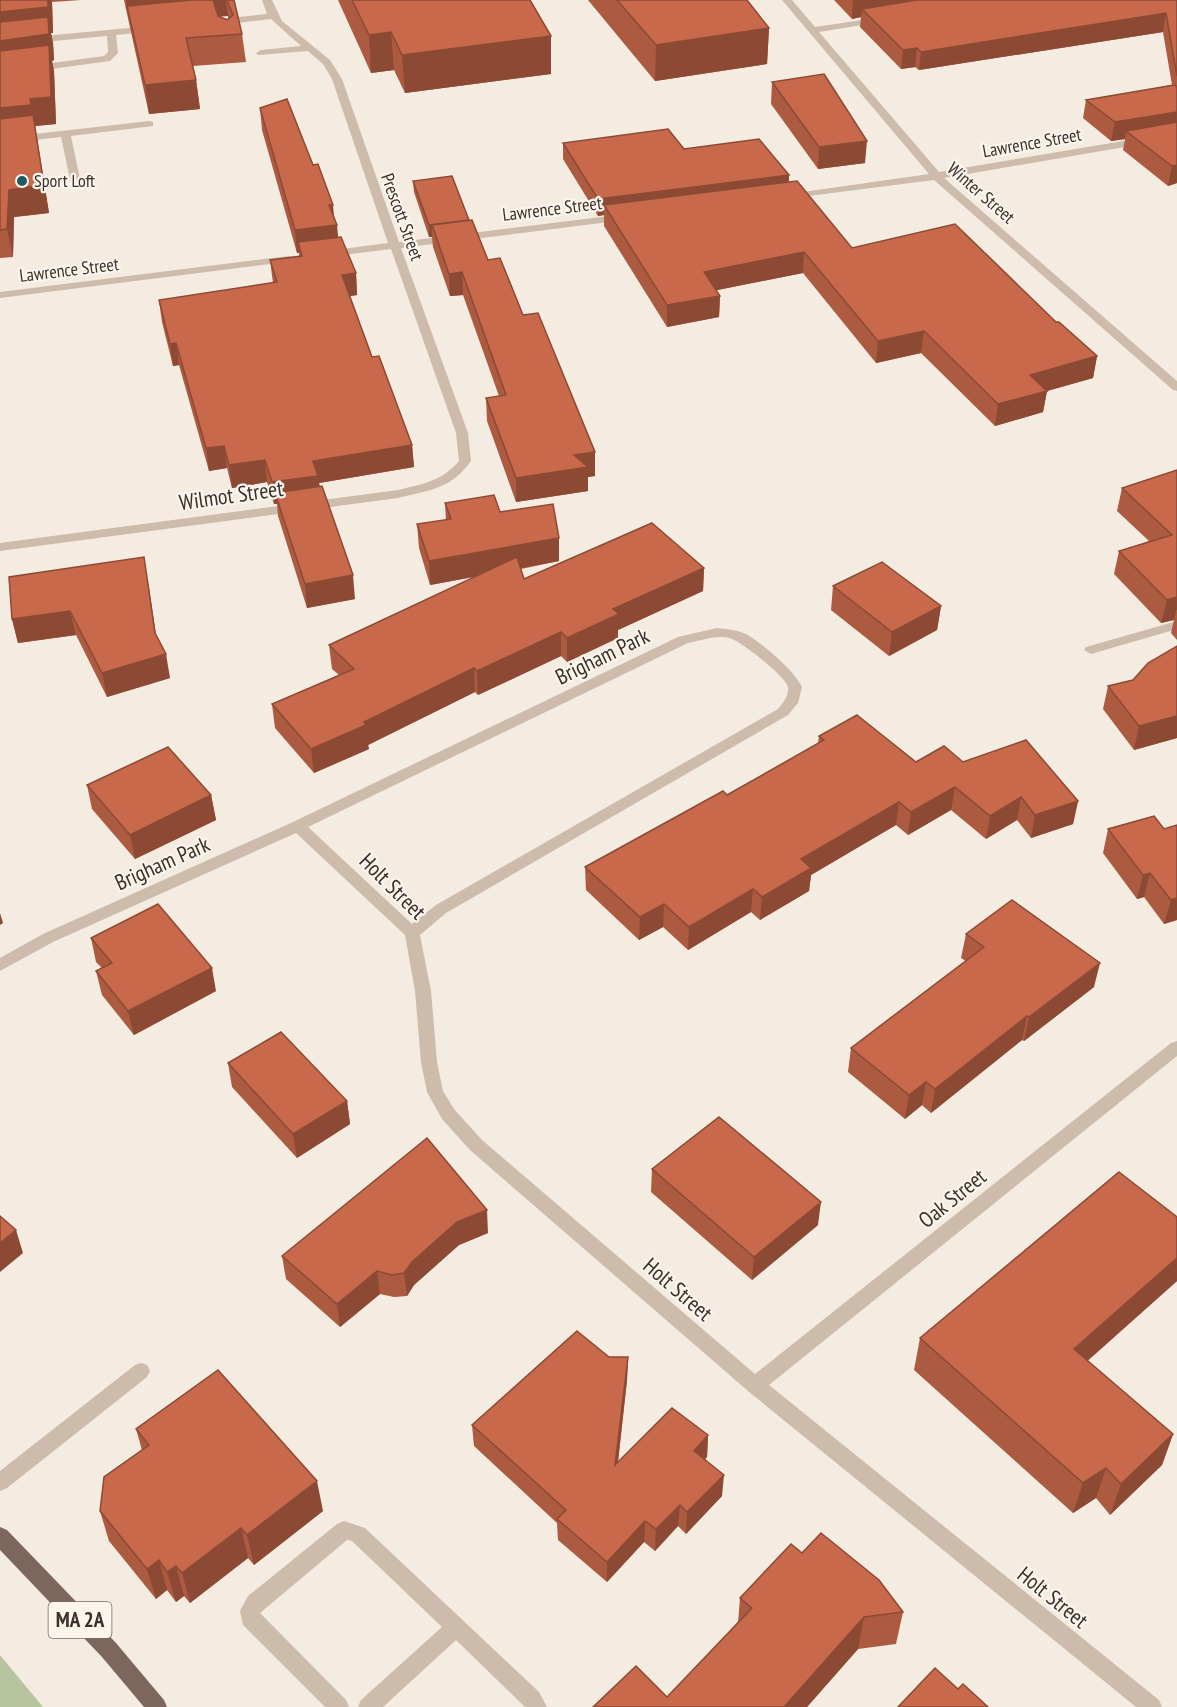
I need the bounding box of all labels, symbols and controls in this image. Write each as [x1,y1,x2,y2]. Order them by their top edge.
street label: Lawrence Street [981,122,1083,163]
street label: Winter Street [943,157,1020,228]
place label: Sport Loft [34,169,95,192]
street label: Prescott Street [376,170,429,264]
marker: Sport Loft [15,174,29,188]
street label: Lawrence Street [501,191,603,226]
street label: Lawrence Street [18,252,120,287]
street label: Wilmot Street [177,474,285,516]
street label: Brigham Park [551,621,654,691]
street label: Brigham Park [110,830,214,896]
street label: Holt Street [354,847,432,925]
street label: Oak Street [912,1162,992,1234]
street label: Holt Street [638,1251,718,1327]
street label: Holt Street [1012,1560,1094,1634]
road number: MA 2A [48,1602,112,1638]

